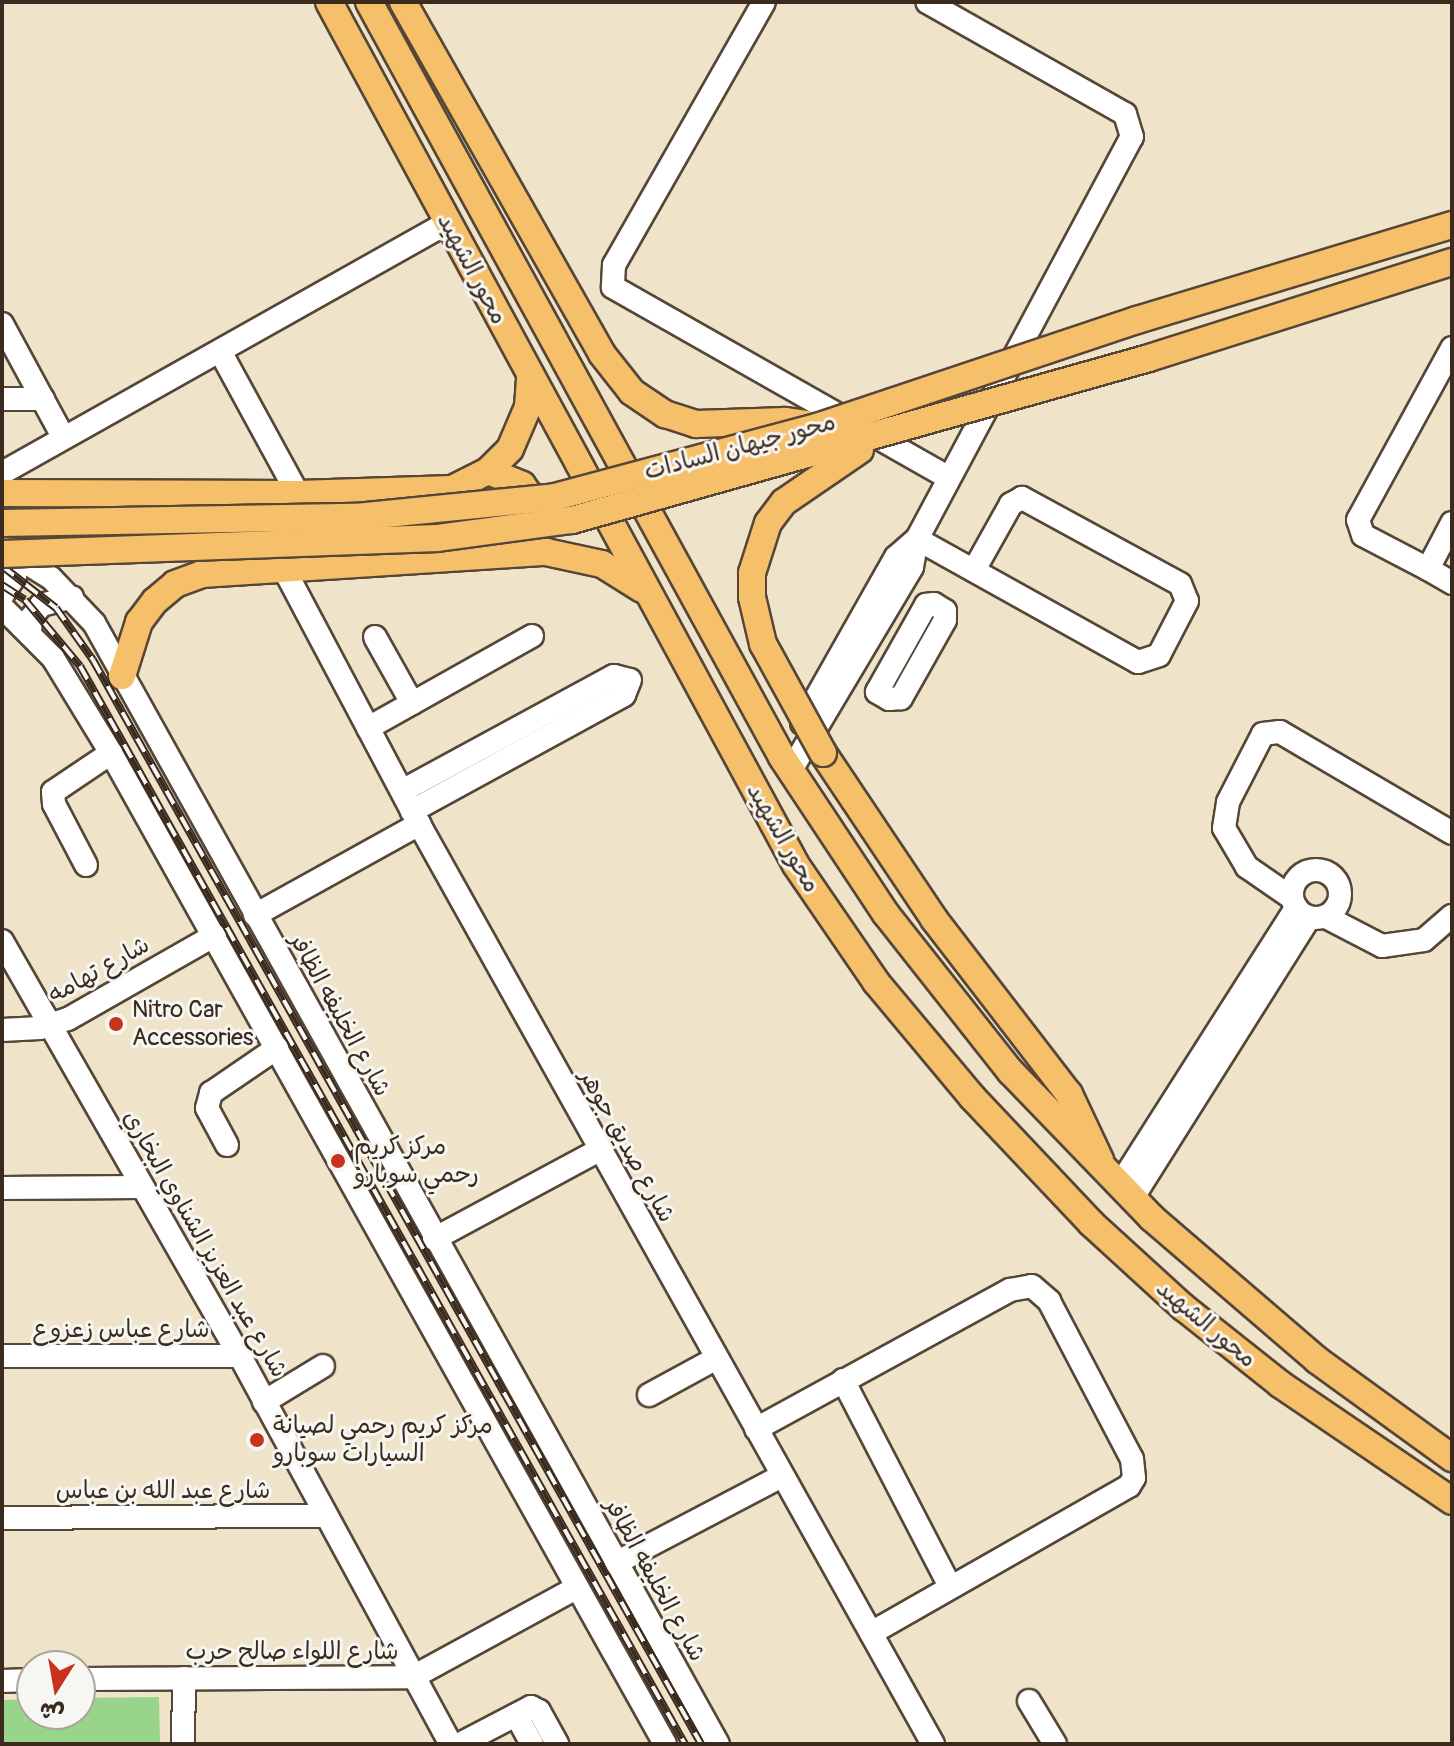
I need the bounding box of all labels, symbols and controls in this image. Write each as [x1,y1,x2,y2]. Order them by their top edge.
street label: محور الشهيد [431,209,513,329]
street label: محور جيهان السادات [641,408,839,486]
street label: محور الشهيد [740,778,826,898]
street label: شارع الخليفه الظافر [283,928,397,1102]
street label: شارع تهامه [43,930,155,1010]
place label: Nitro Car Accessories [132,996,254,1052]
marker: Nitro Car Accessories [107,1015,125,1033]
street label: شارع صديق جوهر [573,1065,681,1227]
street label: شارع عبد العزيز الشناوي البخاري [117,1105,293,1383]
place label: مركز كريم رحمي سوبارو [354,1133,479,1189]
marker: مركز كريم رحمي سوبارو [329,1152,347,1170]
street label: محور الشهيد [1150,1274,1262,1374]
street label: شارع عباس زعزوع [33,1316,209,1344]
place label: مركز كريم رحمي لصيانة السيارات سوبارو [273,1412,493,1468]
marker: مركز كريم رحمي لصيانة السيارات سوبارو [248,1431,266,1449]
street label: شارع عبد الله بن عباس [56,1477,270,1505]
street label: شارع الخليفه الظافر [598,1493,712,1667]
street label: شارع اللواء صالح حرب [185,1638,399,1666]
north arrow [16,1650,96,1730]
text: ش [37,1696,66,1728]

